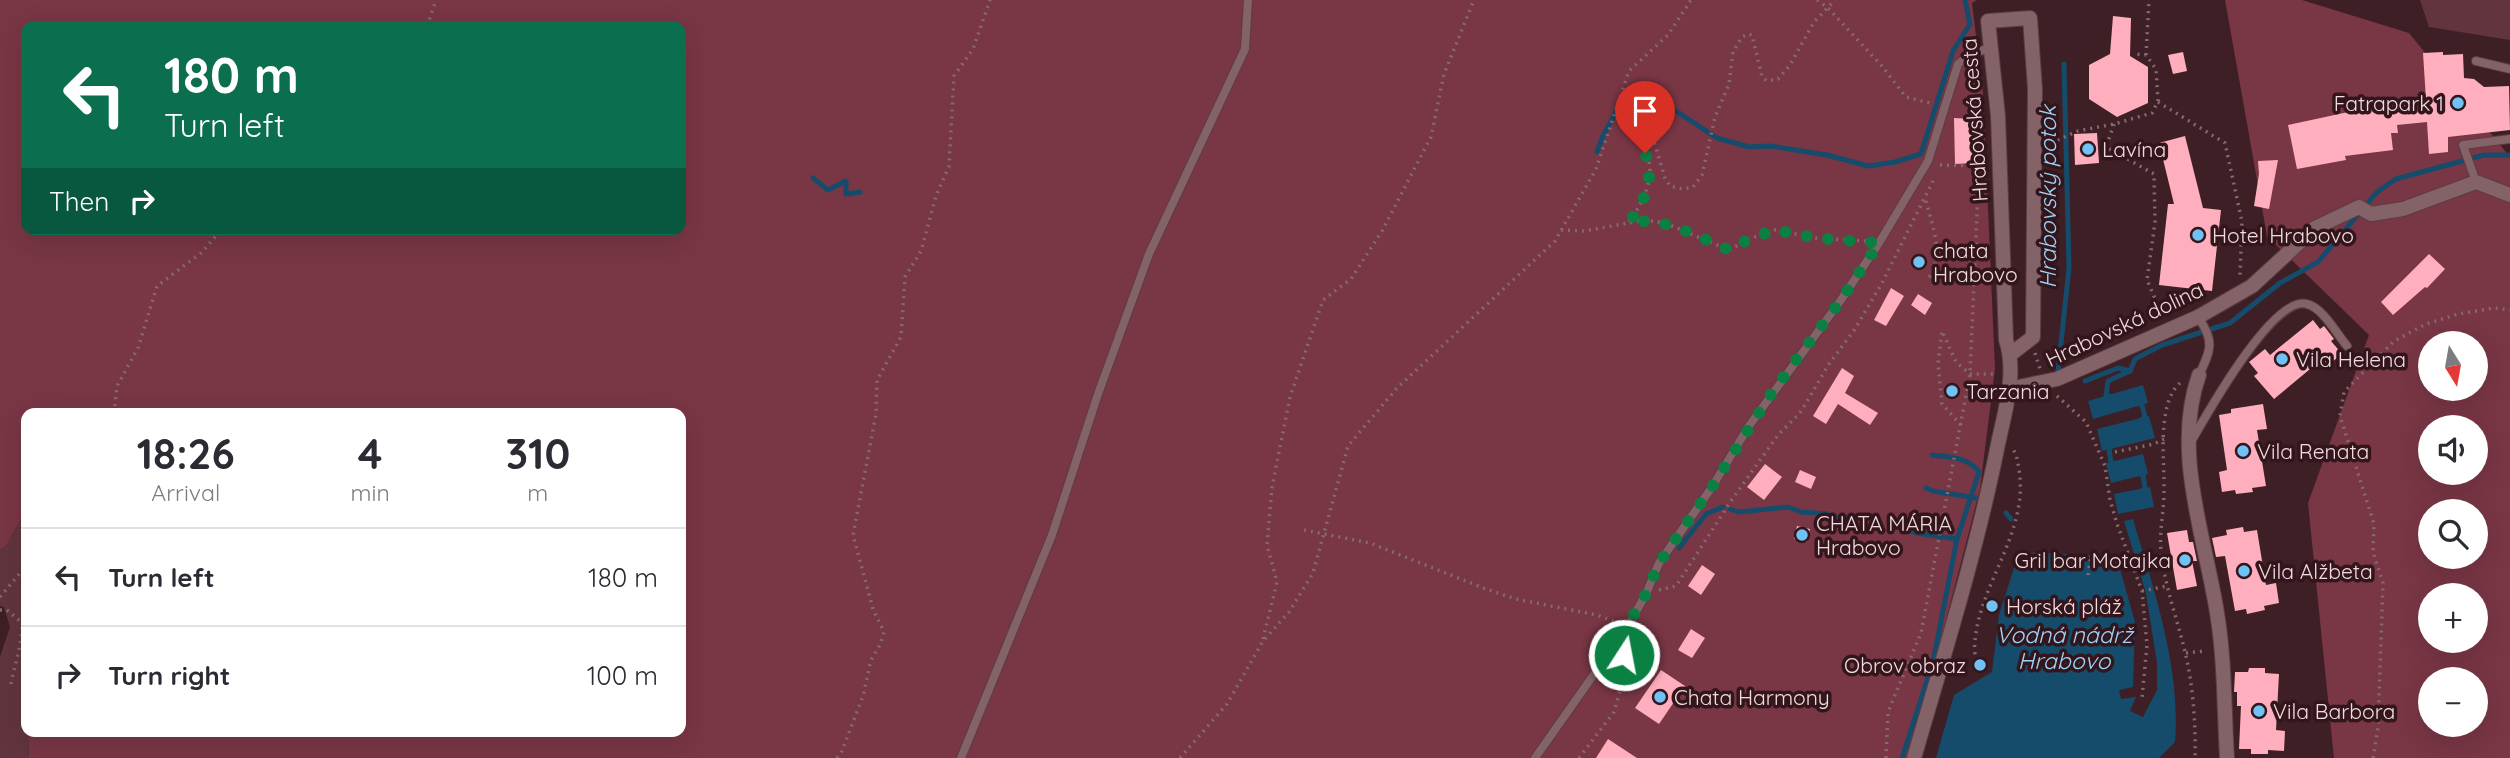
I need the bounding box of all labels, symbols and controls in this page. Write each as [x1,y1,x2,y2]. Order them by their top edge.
street label: Hrabovská cesta [1955,37,1993,203]
text: 180 m [164,44,299,105]
icon: left [49,49,140,140]
pin [1615,81,1675,153]
place label: Fatrapark 1 [2334,90,2444,116]
icon: arrive [1626,92,1664,130]
marker: Fatrapark 1 [2450,95,2466,111]
water label: Hrabovský potok [2033,104,2062,289]
text: Turn left [164,105,285,145]
place label: Lavína [2102,136,2166,162]
marker: Lavína [2080,141,2096,157]
icon: right [123,182,161,220]
text: Then [49,185,109,218]
place label: Hotel Hrabovo [2212,222,2354,248]
marker: Hotel Hrabovo [2190,227,2206,243]
place label: chata Hrabovo [1933,237,2018,287]
marker: chata Hrabovo [1911,254,1927,270]
street label: Hrabovská dolina [2041,276,2207,372]
north arrow [2418,331,2488,401]
map controls [2418,331,2488,737]
place label: Vila Helena [2296,346,2406,372]
marker: Vila Helena [2274,351,2290,367]
place label: Tarzania [1966,378,2050,404]
marker: Tarzania [1944,383,1960,399]
button: sound [2418,415,2488,485]
text: 18:26 [137,427,235,480]
text: 4 [358,427,382,480]
text: 310 [506,427,570,480]
place label: Vila Renata [2257,438,2369,464]
marker: Vila Renata [2235,443,2251,459]
text: Arrival [151,478,220,507]
text: min [351,478,390,507]
text: m [527,478,548,507]
button: search [2418,499,2488,569]
place label: CHATA MÁRIA Hrabovo [1816,510,1952,560]
marker: CHATA MÁRIA Hrabovo [1794,527,1810,543]
place label: Gril bar Motajka [2015,547,2171,573]
marker: Gril bar Motajka [2177,552,2193,568]
icon: left [49,558,87,596]
place label: Vila Alžbeta [2258,558,2373,584]
text: Turn left [108,561,215,594]
text: 180 m [588,561,658,594]
marker: Vila Alžbeta [2236,563,2252,579]
button: + [2418,583,2488,653]
place label: Horská pláž [2006,593,2122,619]
marker: Horská pláž [1984,598,2000,614]
position arrow [1587,618,1661,692]
water label: Vodná nádrž Hrabovo [1995,620,2135,675]
place label: Obrov obraz [1844,652,1966,678]
icon: right [49,656,87,694]
marker: Obrov obraz [1972,657,1988,673]
text: Turn right [108,659,230,692]
text: 100 m [587,659,658,692]
button: − [2418,667,2488,737]
place label: Chata Harmony [1674,684,1830,710]
marker: Chata Harmony [1652,689,1668,705]
place label: Vila Barbora [2273,698,2395,724]
marker: Vila Barbora [2251,703,2267,719]

